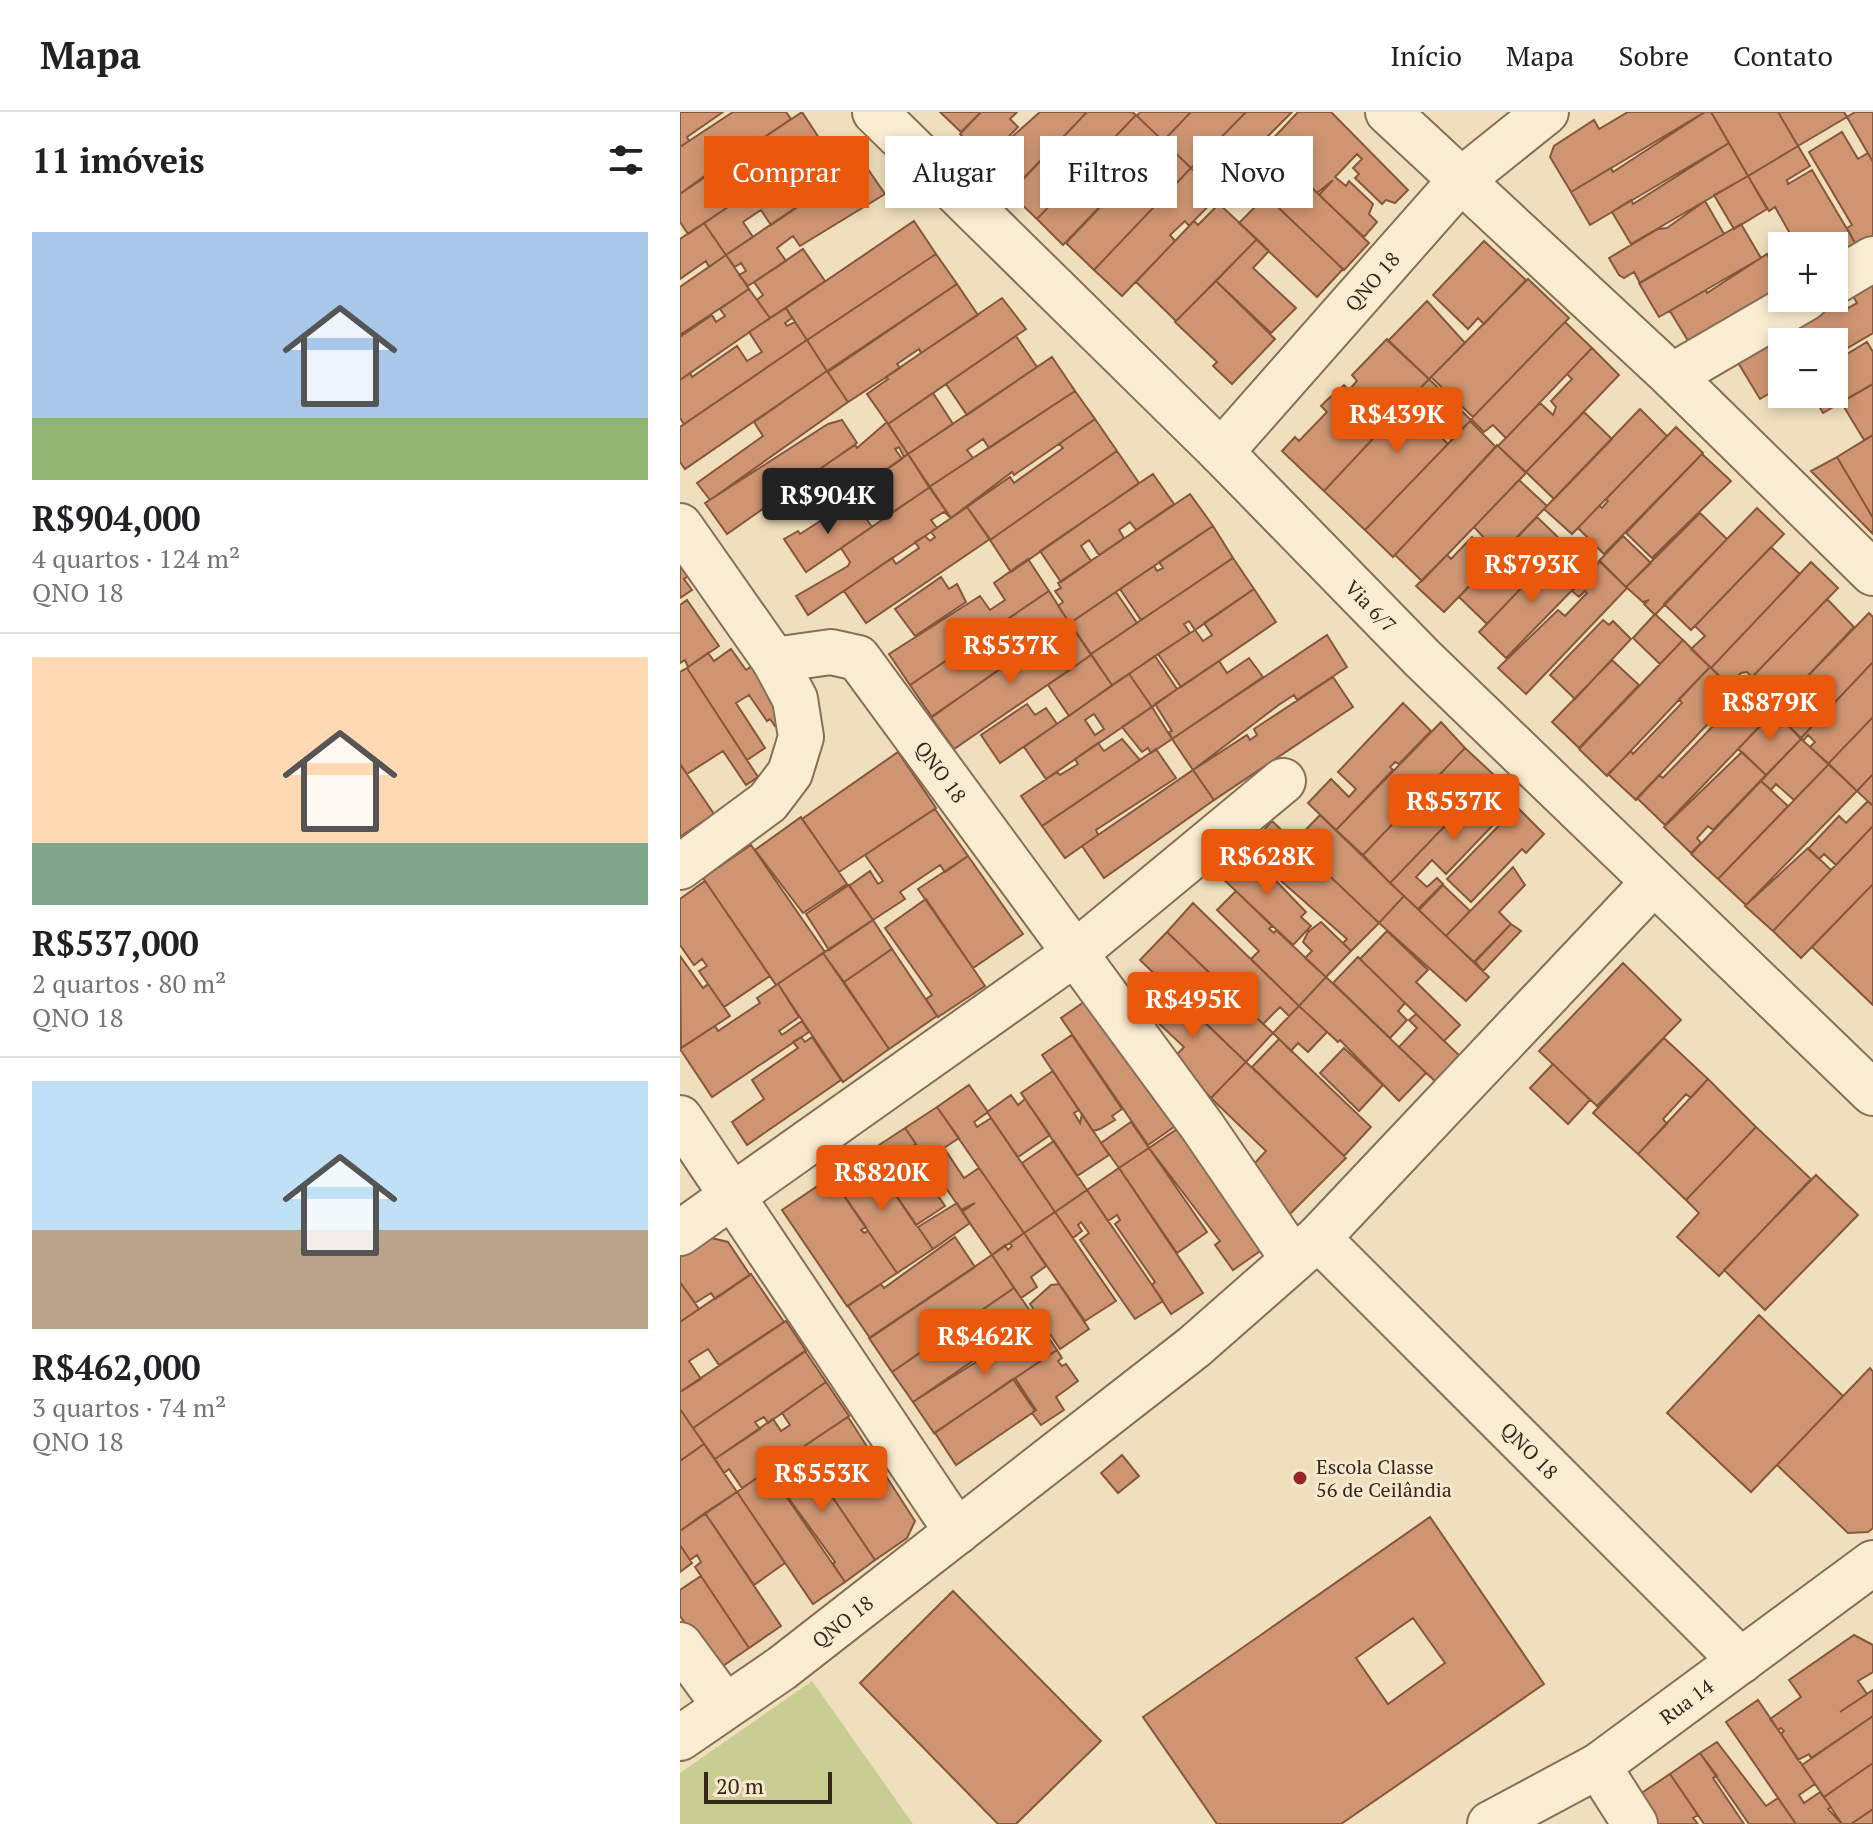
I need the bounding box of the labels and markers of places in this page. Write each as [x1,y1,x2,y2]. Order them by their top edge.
pin: R$439K [1332,387,1462,455]
pin: R$904K [763,468,893,536]
pin: R$793K [1467,537,1597,605]
pin: R$537K [946,618,1076,686]
pin: R$879K [1705,675,1835,743]
pin: R$537K [1389,774,1519,842]
pin: R$628K [1202,829,1332,897]
pin: R$495K [1128,972,1258,1040]
pin: R$820K [817,1145,947,1213]
pin: R$462K [920,1309,1050,1377]
pin: R$553K [757,1446,887,1514]
place label: Escola Classe 56 de Ceilândia [1316,1453,1452,1503]
marker: Escola Classe 56 de Ceilândia [1291,1469,1309,1487]

